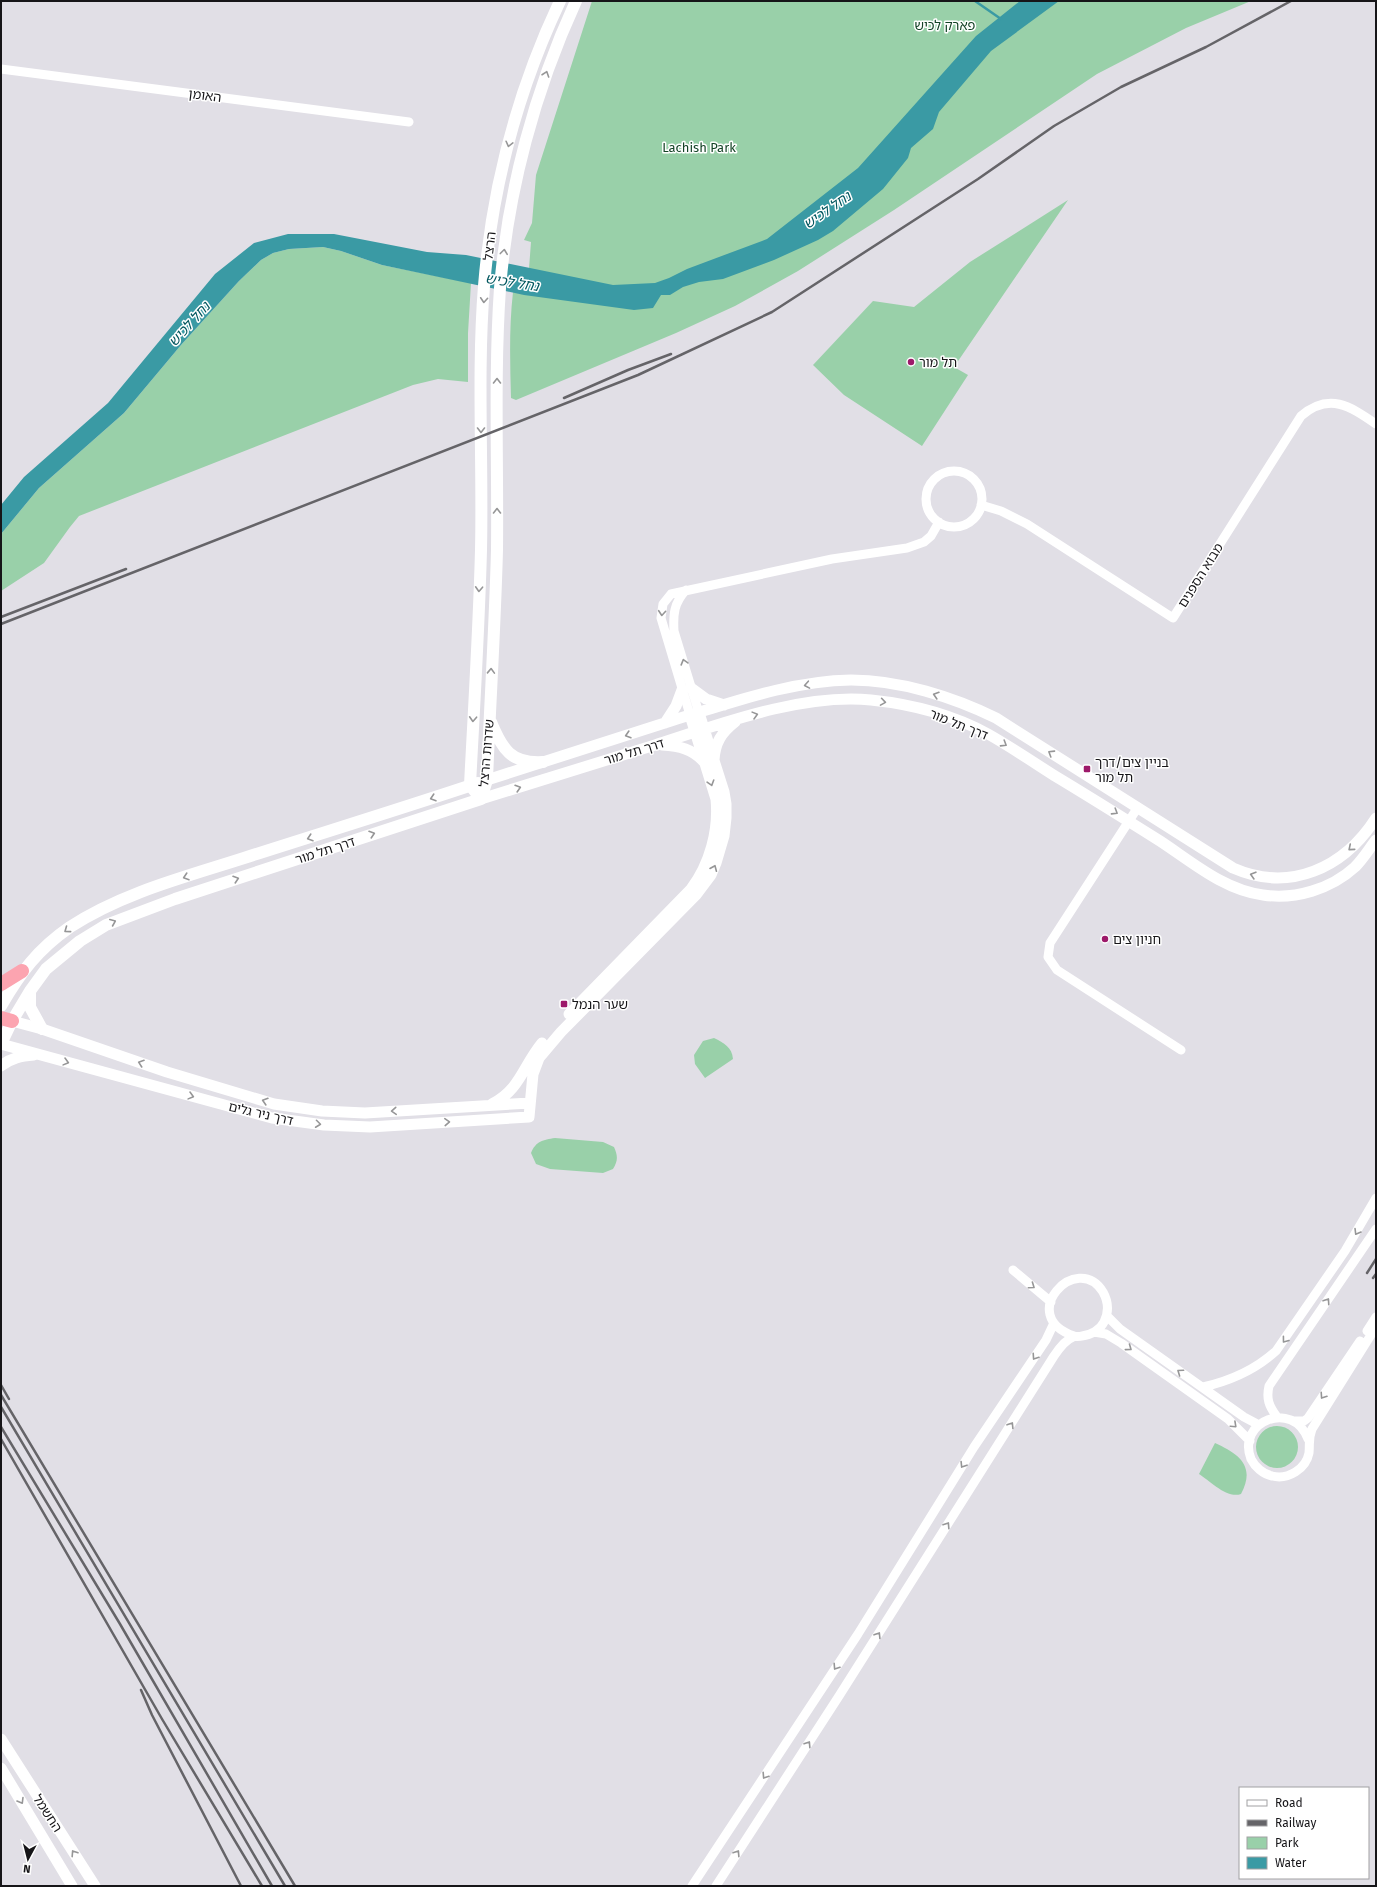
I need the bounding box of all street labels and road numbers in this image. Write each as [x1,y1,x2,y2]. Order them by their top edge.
street label: האומן [188,86,222,105]
street label: הרצל [480,231,499,261]
street label: מבוא הספנים [1175,540,1226,610]
street label: דרך תל מור [927,706,990,743]
street label: שדרות הרצל [476,718,497,788]
street label: דרך תל מור [602,735,666,768]
street label: דרך תל מור [293,834,357,867]
street label: דרך ניר גלים [227,1099,295,1128]
street label: החשמל [30,1792,65,1835]

